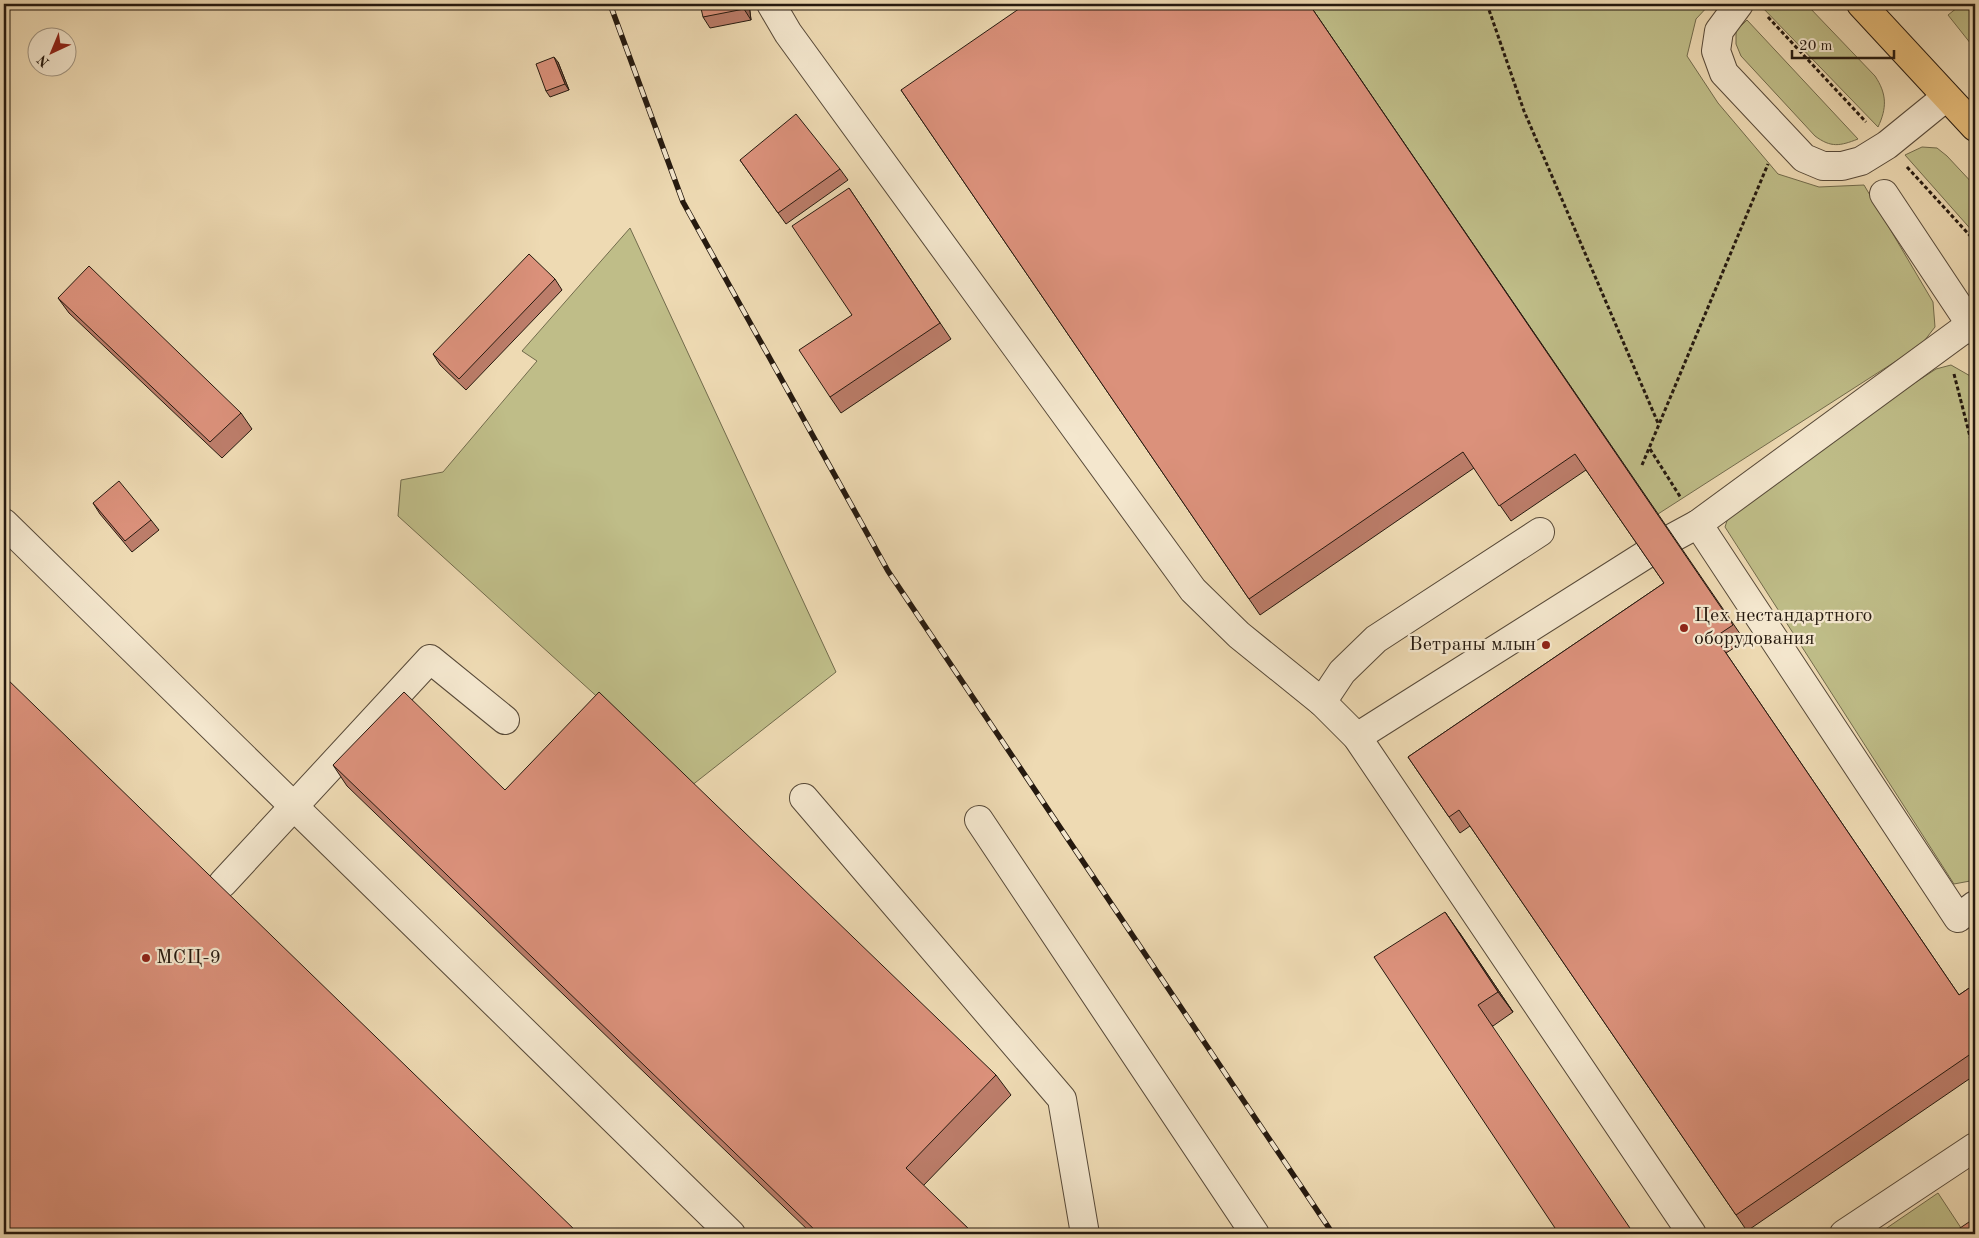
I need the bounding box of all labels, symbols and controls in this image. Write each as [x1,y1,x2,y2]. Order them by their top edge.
north arrow [28,28,78,78]
scale bar [1792,28,1894,60]
text: 20 m [1799,39,1833,54]
text: N [35,52,52,69]
place label: Цех нестандартного оборудования [1694,606,1872,649]
marker: Цех нестандартного оборудования [1678,622,1690,634]
place label: Ветраны млын [1409,635,1536,655]
marker: Ветраны млын [1540,639,1552,651]
place label: МСЦ-9 [156,948,221,968]
marker: МСЦ-9 [140,952,152,964]

